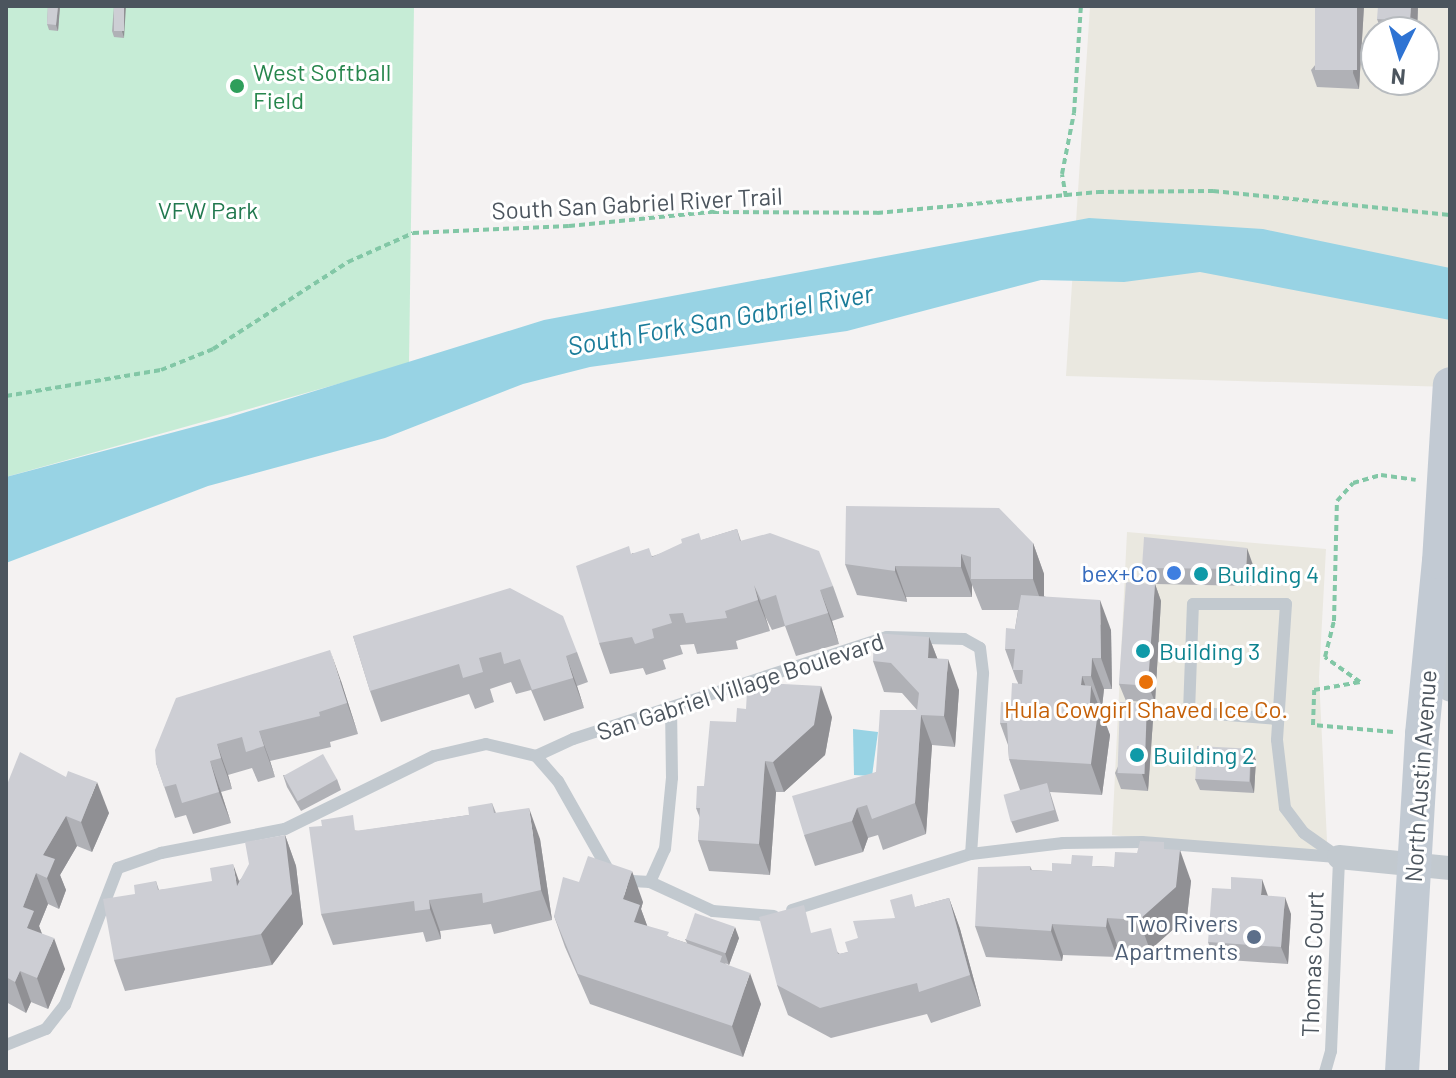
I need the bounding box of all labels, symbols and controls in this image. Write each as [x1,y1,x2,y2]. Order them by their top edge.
north arrow [1360,16,1440,96]
place label: West Softball Field [253,58,391,114]
text: N [1390,64,1407,92]
marker: West Softball Field [228,77,246,95]
street label: South San Gabriel River Trail [491,181,783,225]
park label: VFW Park [158,196,258,224]
water label: South Fork San Gabriel River [565,277,875,361]
place label: bex+Co [1082,559,1158,587]
place label: Building 4 [1217,560,1319,588]
marker: bex+Co [1165,564,1183,582]
marker: Building 4 [1192,565,1210,583]
street label: San Gabriel Village Boulevard [593,626,887,746]
place label: Building 3 [1159,637,1260,665]
marker: Building 3 [1134,642,1152,660]
street label: North Austin Avenue [1398,669,1442,883]
marker: Hula Cowgirl Shaved Ice Co. [1137,673,1155,691]
place label: Hula Cowgirl Shaved Ice Co. [1004,695,1288,723]
place label: Building 2 [1153,741,1255,769]
marker: Building 2 [1128,746,1146,764]
street label: Thomas Court [1295,890,1329,1038]
place label: Two Rivers Apartments [1114,909,1238,965]
marker: Two Rivers Apartments [1245,928,1263,946]

